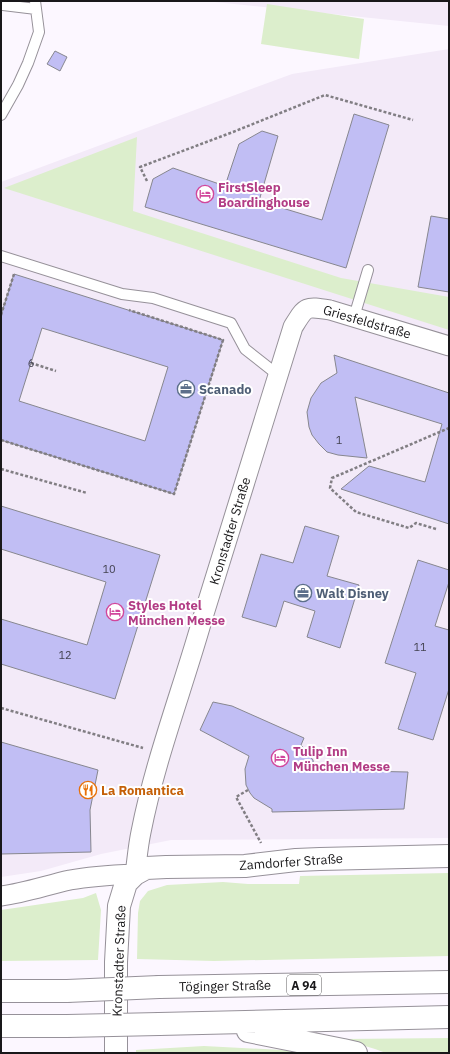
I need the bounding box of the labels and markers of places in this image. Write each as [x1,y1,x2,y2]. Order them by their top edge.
place label: FirstSleep Boardinghouse [218,179,310,211]
hotel icon: FirstSleep Boardinghouse [195,184,215,204]
office icon: Scanado [176,379,196,399]
place label: Scanado [199,381,252,398]
office icon: Walt Disney [293,583,313,603]
place label: Walt Disney [316,585,389,602]
place label: Styles Hotel München Messe [128,597,225,629]
hotel icon: Styles Hotel München Messe [105,602,125,622]
place label: Tulip Inn München Messe [293,743,390,775]
hotel icon: Tulip Inn München Messe [270,748,290,768]
restaurant icon: La Romantica [78,780,98,800]
place label: La Romantica [101,782,184,799]

